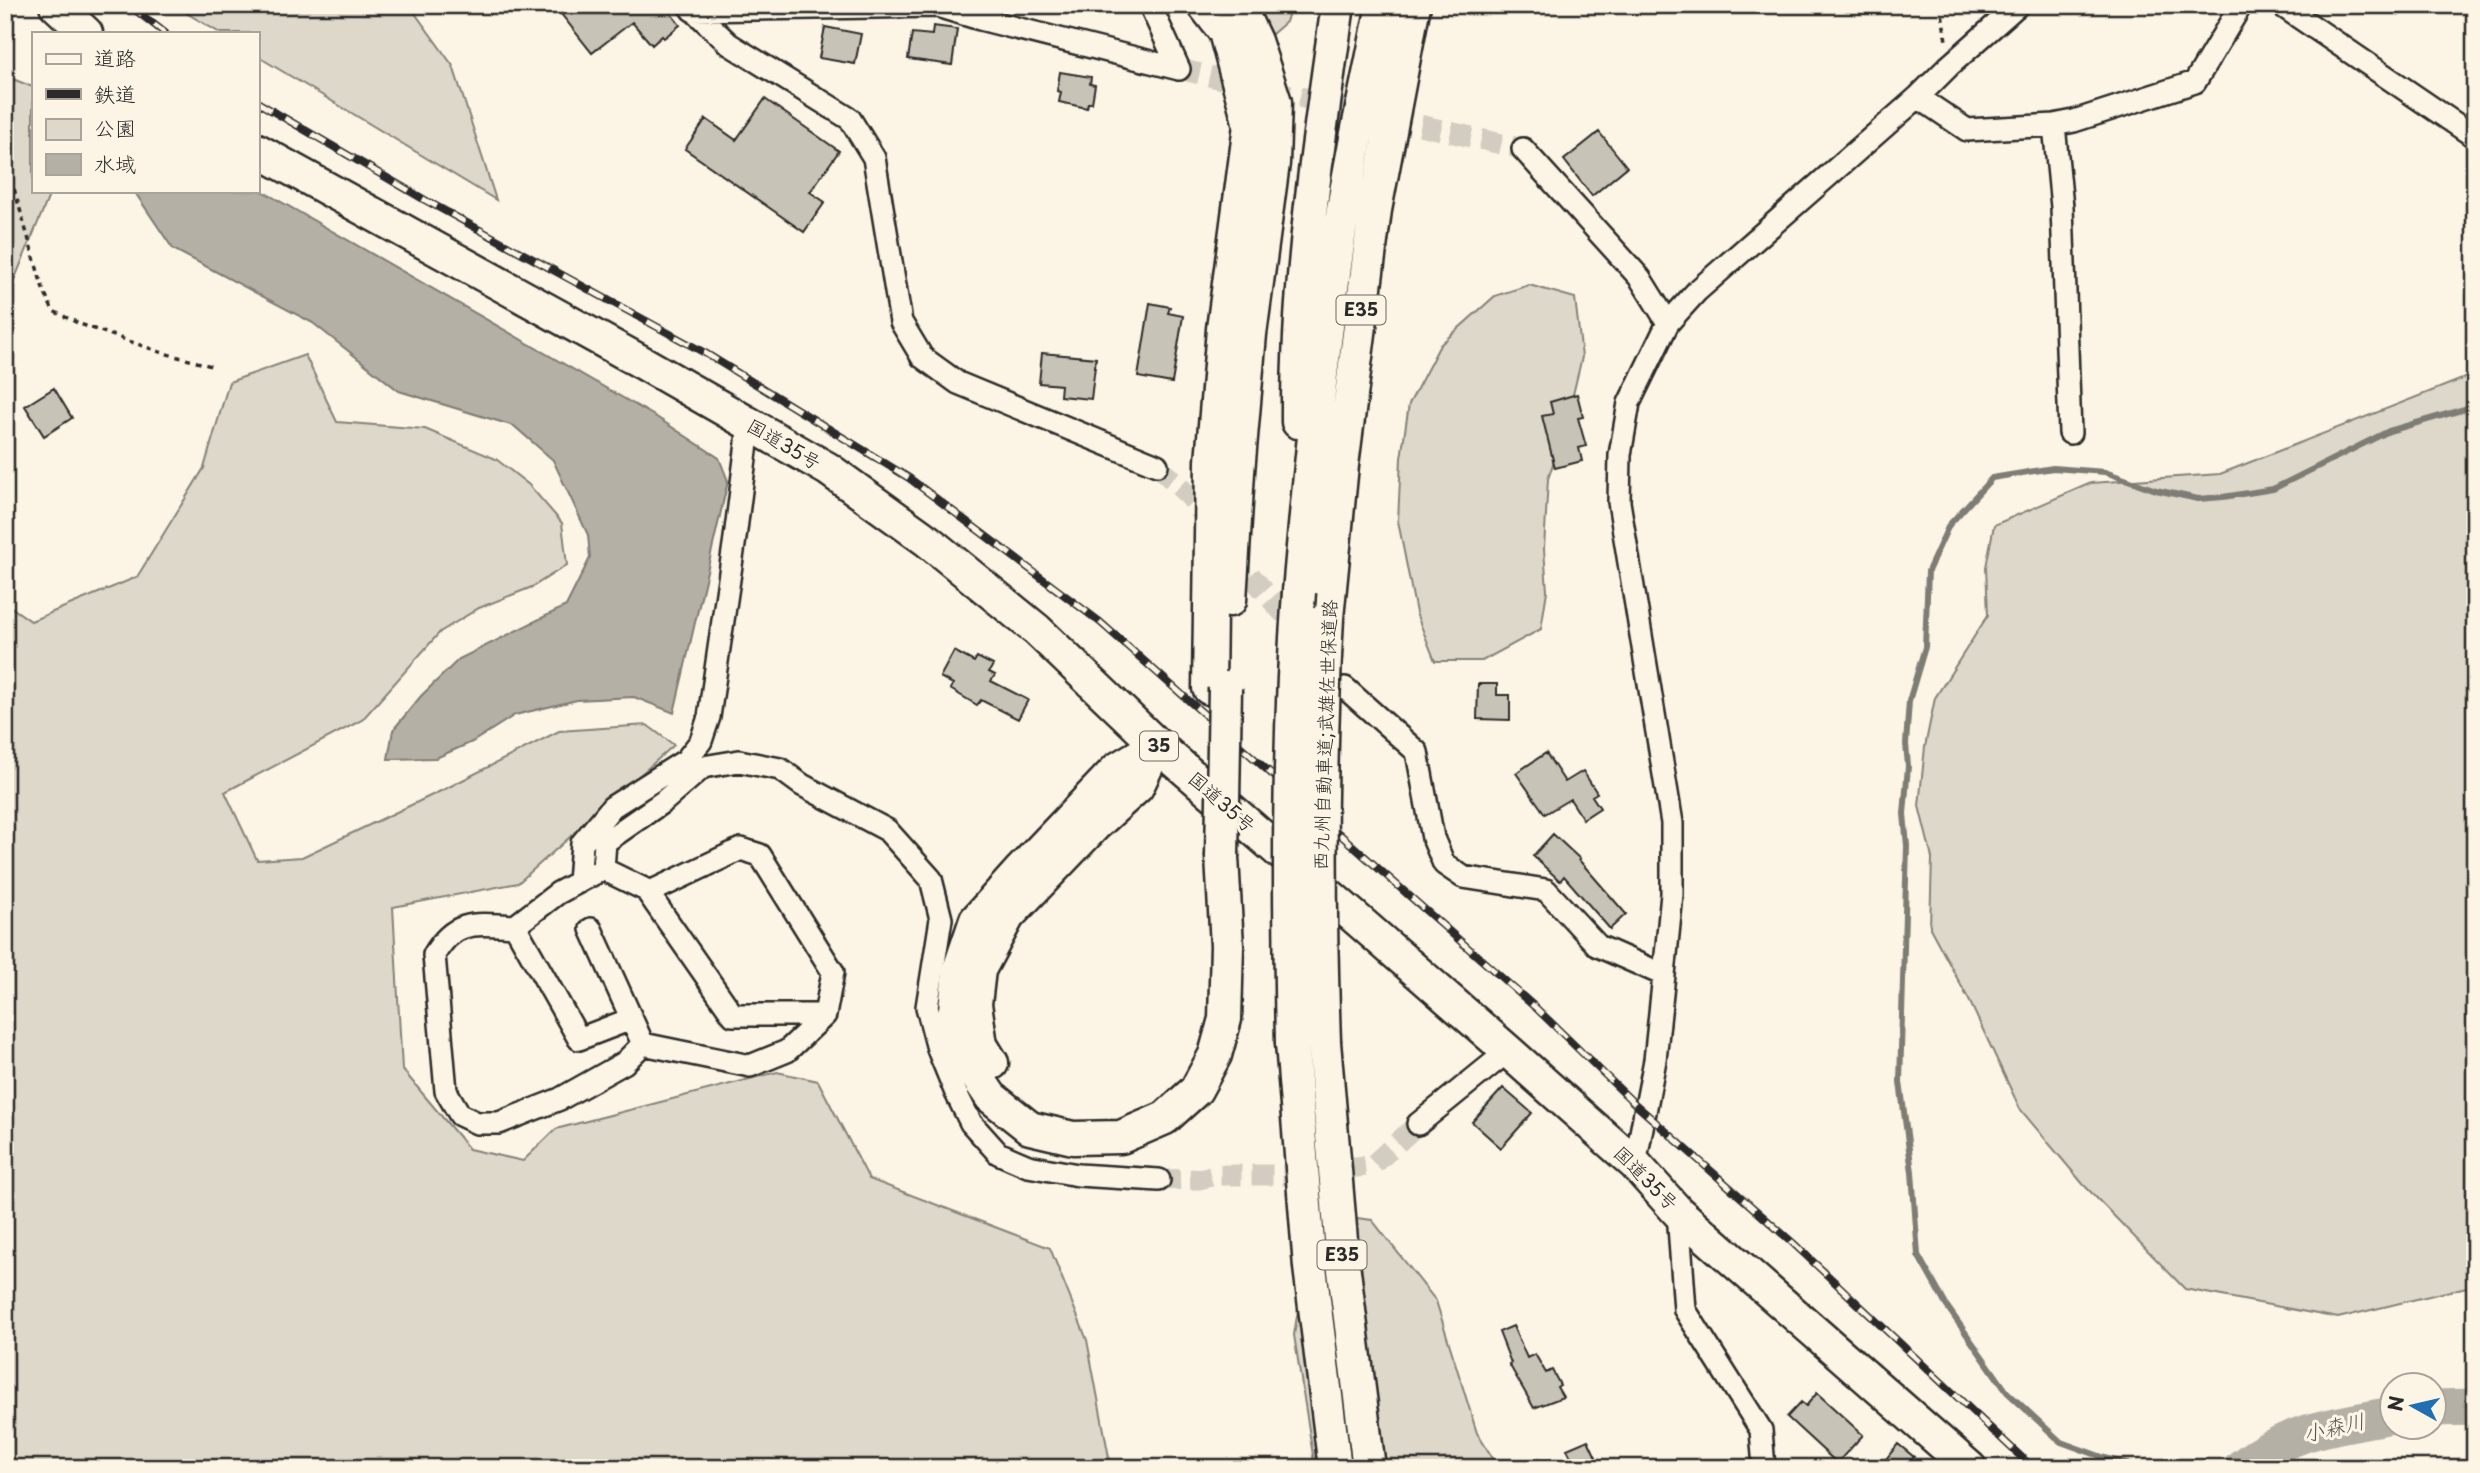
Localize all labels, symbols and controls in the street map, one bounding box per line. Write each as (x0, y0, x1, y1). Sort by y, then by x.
legend (32, 32, 259, 192)
text: 道路 (94, 41, 136, 73)
text: 鉄道 (94, 77, 136, 109)
text: 公園 (94, 111, 136, 143)
text: 水域 (94, 147, 136, 179)
road number: E35 (1336, 296, 1386, 324)
street label: 国道35号 (742, 411, 827, 476)
street label: 西九州自動車道;武雄佐世保道路 (1305, 599, 1343, 871)
road number: 35 (1140, 732, 1178, 760)
street label: 国道35号 (1183, 764, 1263, 838)
street label: 国道35号 (1608, 1139, 1685, 1216)
road number: E35 (1318, 1240, 1366, 1270)
north arrow (2378, 1372, 2448, 1442)
text: N (2380, 1394, 2410, 1413)
water label: 小森川 (2299, 1403, 2368, 1449)

